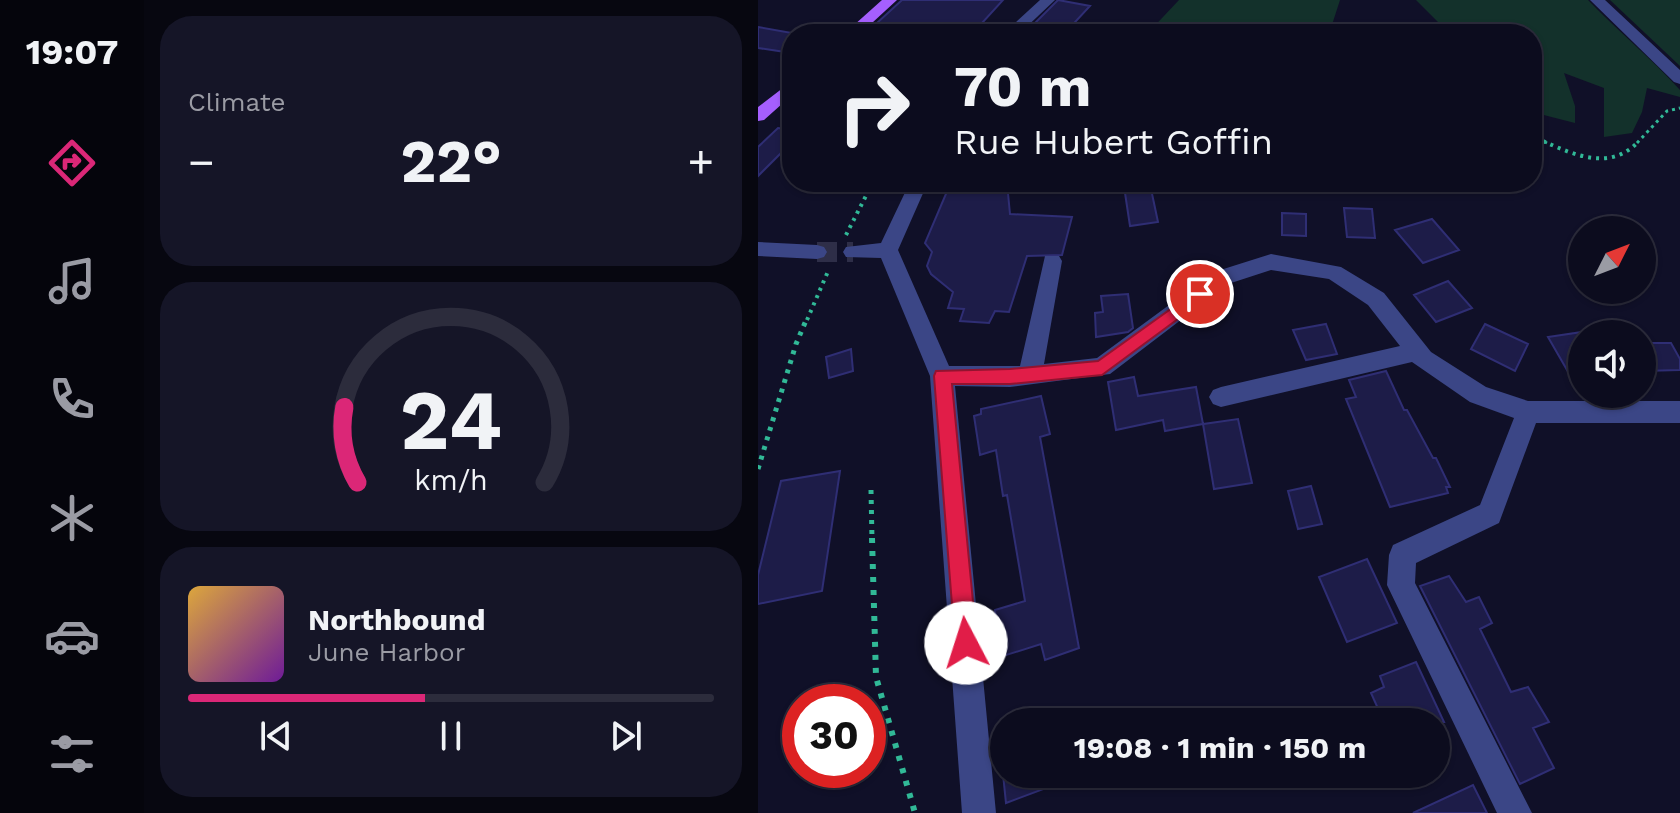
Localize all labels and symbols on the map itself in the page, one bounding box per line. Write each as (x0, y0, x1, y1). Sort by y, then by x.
north arrow (1568, 216, 1656, 304)
pin (1166, 260, 1234, 328)
position arrow (924, 601, 1008, 685)
speed limit sign: 30 (782, 684, 886, 788)

